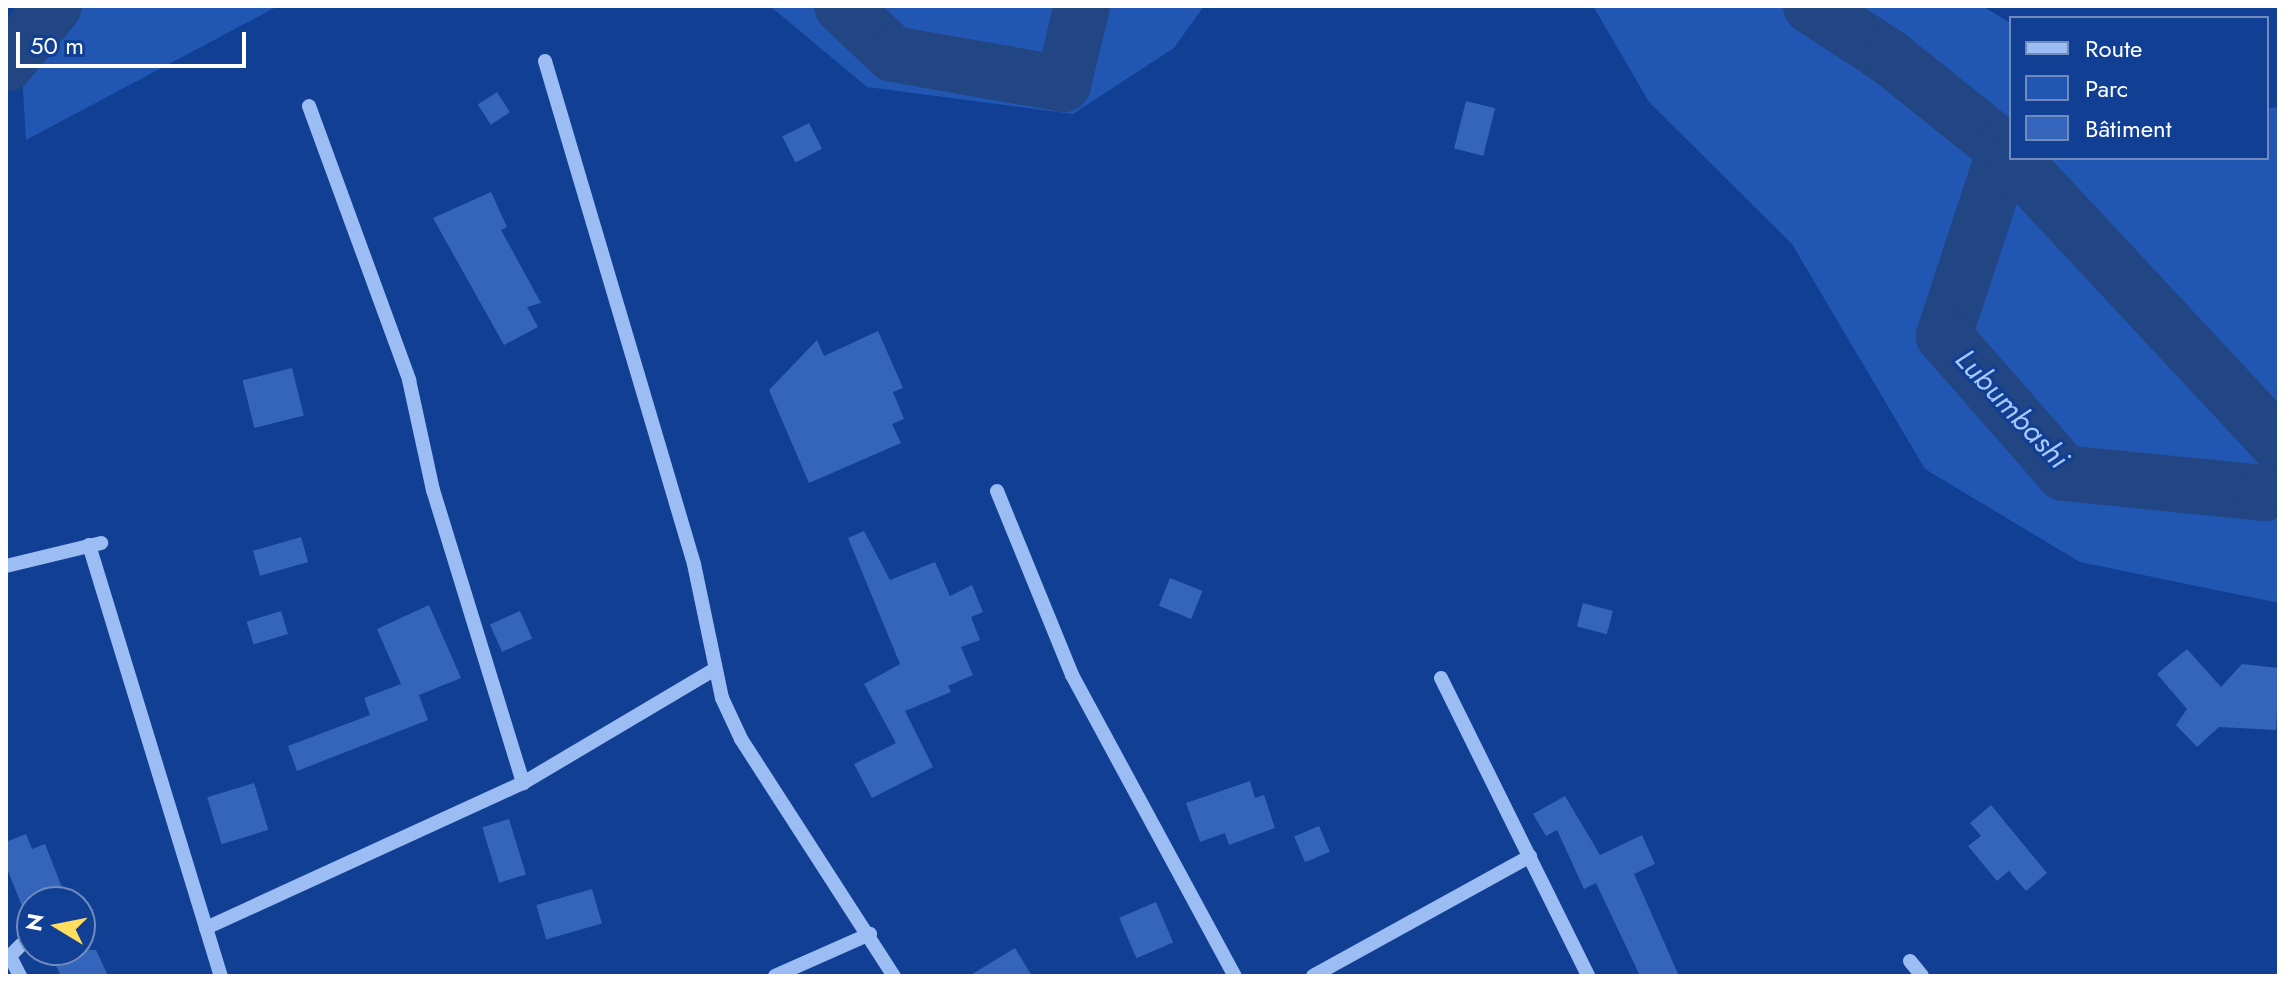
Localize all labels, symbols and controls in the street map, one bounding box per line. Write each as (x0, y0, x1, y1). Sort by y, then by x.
scale bar (20, 16, 250, 66)
legend (2009, 16, 2269, 160)
text: 50 m (30, 28, 84, 63)
text: Route (2085, 31, 2142, 66)
text: Parc (2085, 71, 2128, 106)
text: Bâtiment (2085, 111, 2171, 146)
water label: Lubumbashi (1948, 342, 2076, 476)
north arrow (16, 886, 96, 966)
text: N (17, 911, 52, 934)

